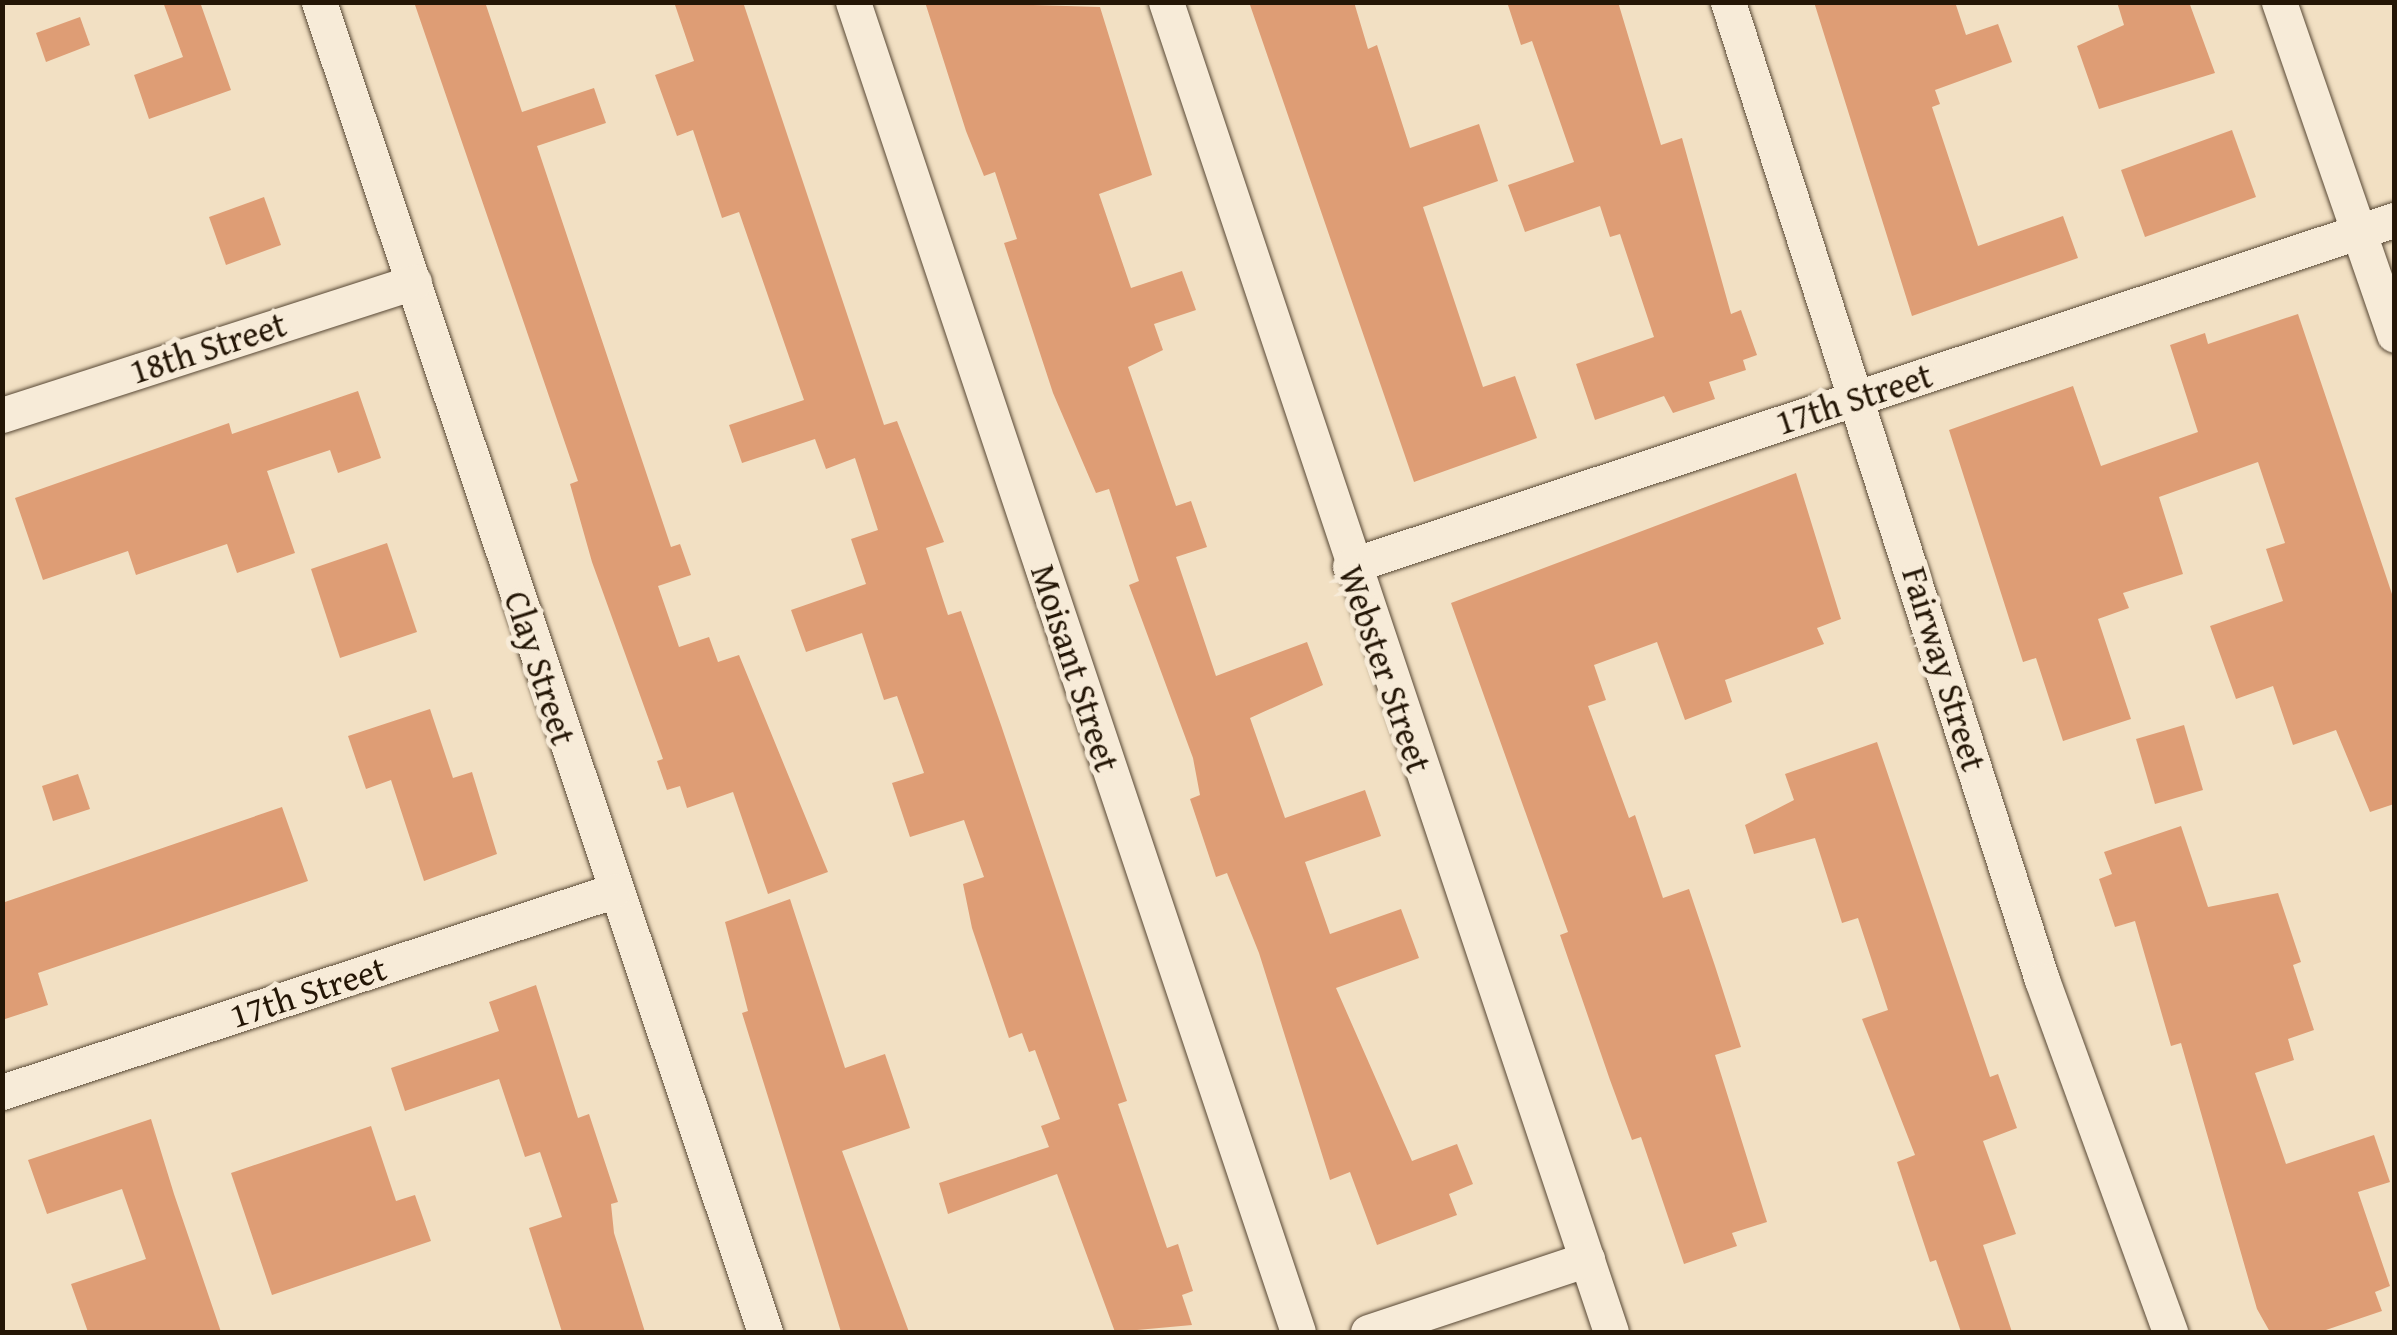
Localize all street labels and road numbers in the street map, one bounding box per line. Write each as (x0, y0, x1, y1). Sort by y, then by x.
street label: 18th Street (124, 303, 292, 393)
street label: 17th Street (1770, 354, 1938, 444)
street label: Moisant Street (1022, 559, 1128, 777)
street label: Webster Street (1330, 560, 1440, 778)
street label: Fairway Street (1893, 562, 1995, 776)
street label: Clay Street (495, 586, 585, 750)
street label: 17th Street (224, 947, 392, 1037)

